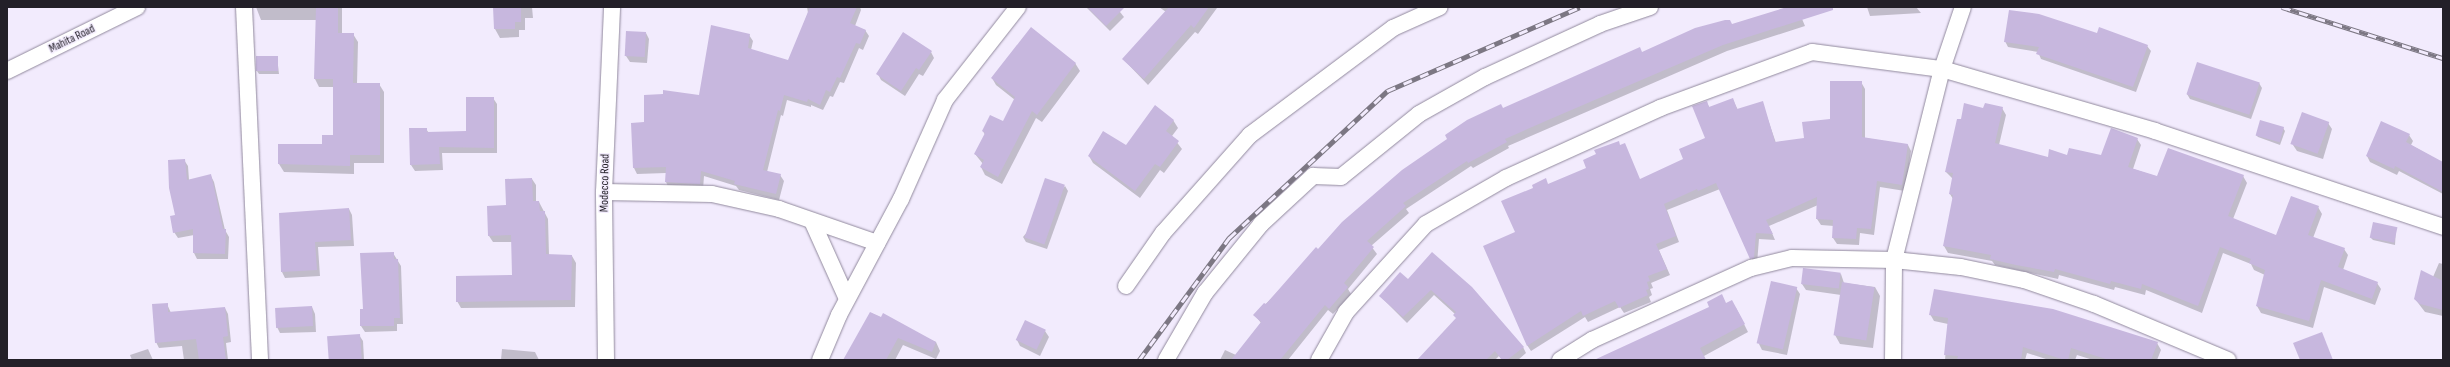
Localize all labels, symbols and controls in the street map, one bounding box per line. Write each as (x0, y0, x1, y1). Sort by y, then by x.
street label: Mahita Road (47, 22, 97, 56)
street label: Modecco Road (597, 154, 613, 212)

